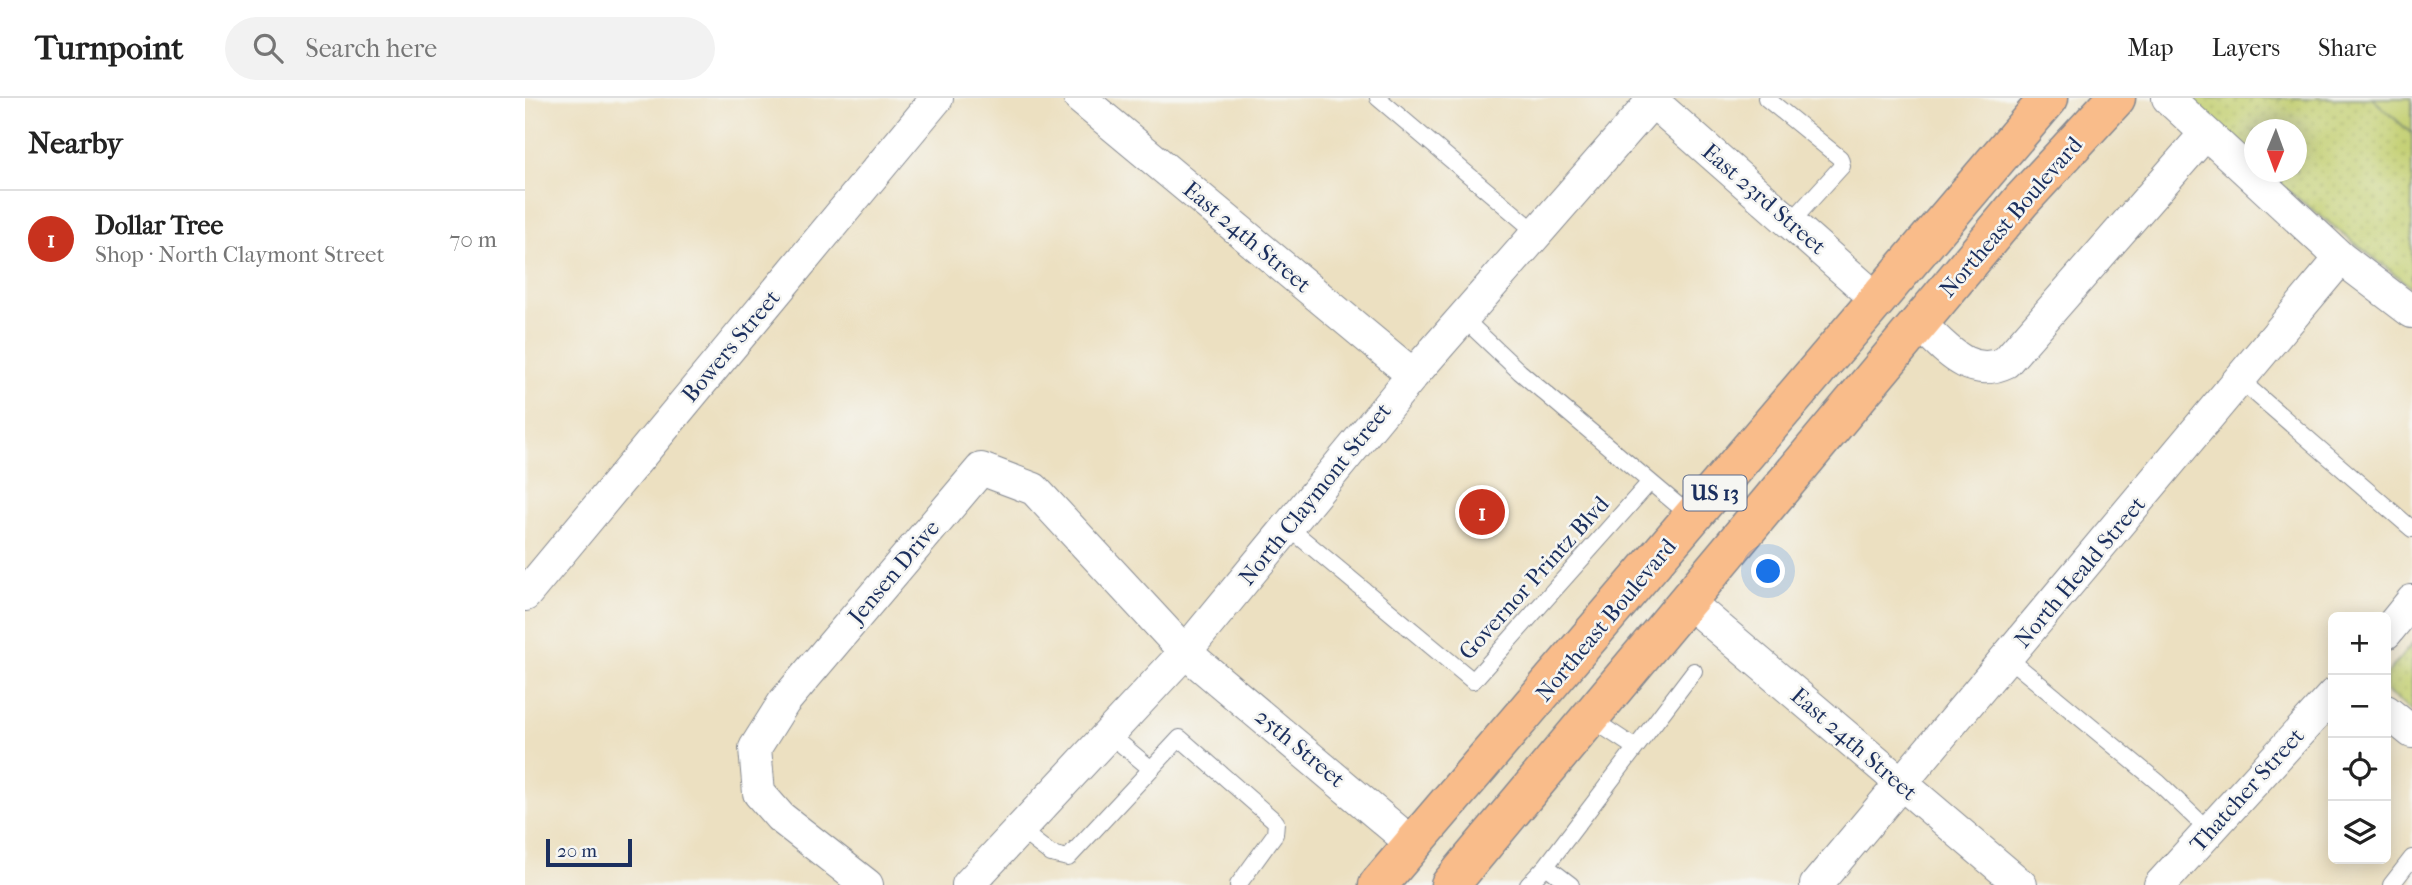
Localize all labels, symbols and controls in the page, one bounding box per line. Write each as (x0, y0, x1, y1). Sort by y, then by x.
search box (225, 17, 715, 80)
text: Turnpoint (35, 29, 183, 68)
icon: search (249, 29, 287, 67)
text: Search here (305, 33, 437, 64)
text: Map (2128, 34, 2174, 62)
text: Layers (2212, 34, 2280, 62)
text: Share (2318, 34, 2377, 62)
north arrow (2244, 119, 2307, 182)
text: Nearby (28, 126, 123, 161)
street label: Northeast Boulevard (1934, 131, 2088, 303)
street label: East 23rd Street (1697, 138, 1831, 260)
street label: East 24th Street (1178, 176, 1316, 298)
text: Dollar Tree (95, 210, 223, 241)
text: 1 (47, 226, 55, 253)
text: 70 m (449, 226, 497, 253)
text: Shop · North Claymont Street (95, 241, 385, 268)
street label: Bowers Street (676, 284, 786, 408)
street label: North Claymont Street (1233, 398, 1397, 590)
road number: US 13 (1683, 476, 1747, 510)
pin: 1 (1459, 486, 1505, 538)
street label: Governor Printz Blvd (1453, 490, 1615, 665)
street label: North Heald Street (2009, 491, 2151, 653)
street label: Jensen Drive (841, 515, 945, 631)
street label: Northeast Boulevard (1530, 533, 1682, 707)
your location (1751, 554, 1785, 588)
map controls (2328, 612, 2391, 864)
button: + (2328, 612, 2391, 675)
button: − (2328, 675, 2391, 738)
street label: East 24th Street (1785, 682, 1923, 806)
street label: 25th Street (1250, 703, 1350, 793)
street label: Thatcher Street (2184, 722, 2310, 858)
button: locate (2328, 738, 2391, 801)
button: layers (2328, 801, 2391, 864)
scale bar (546, 836, 632, 868)
text: 20 m (557, 840, 597, 862)

